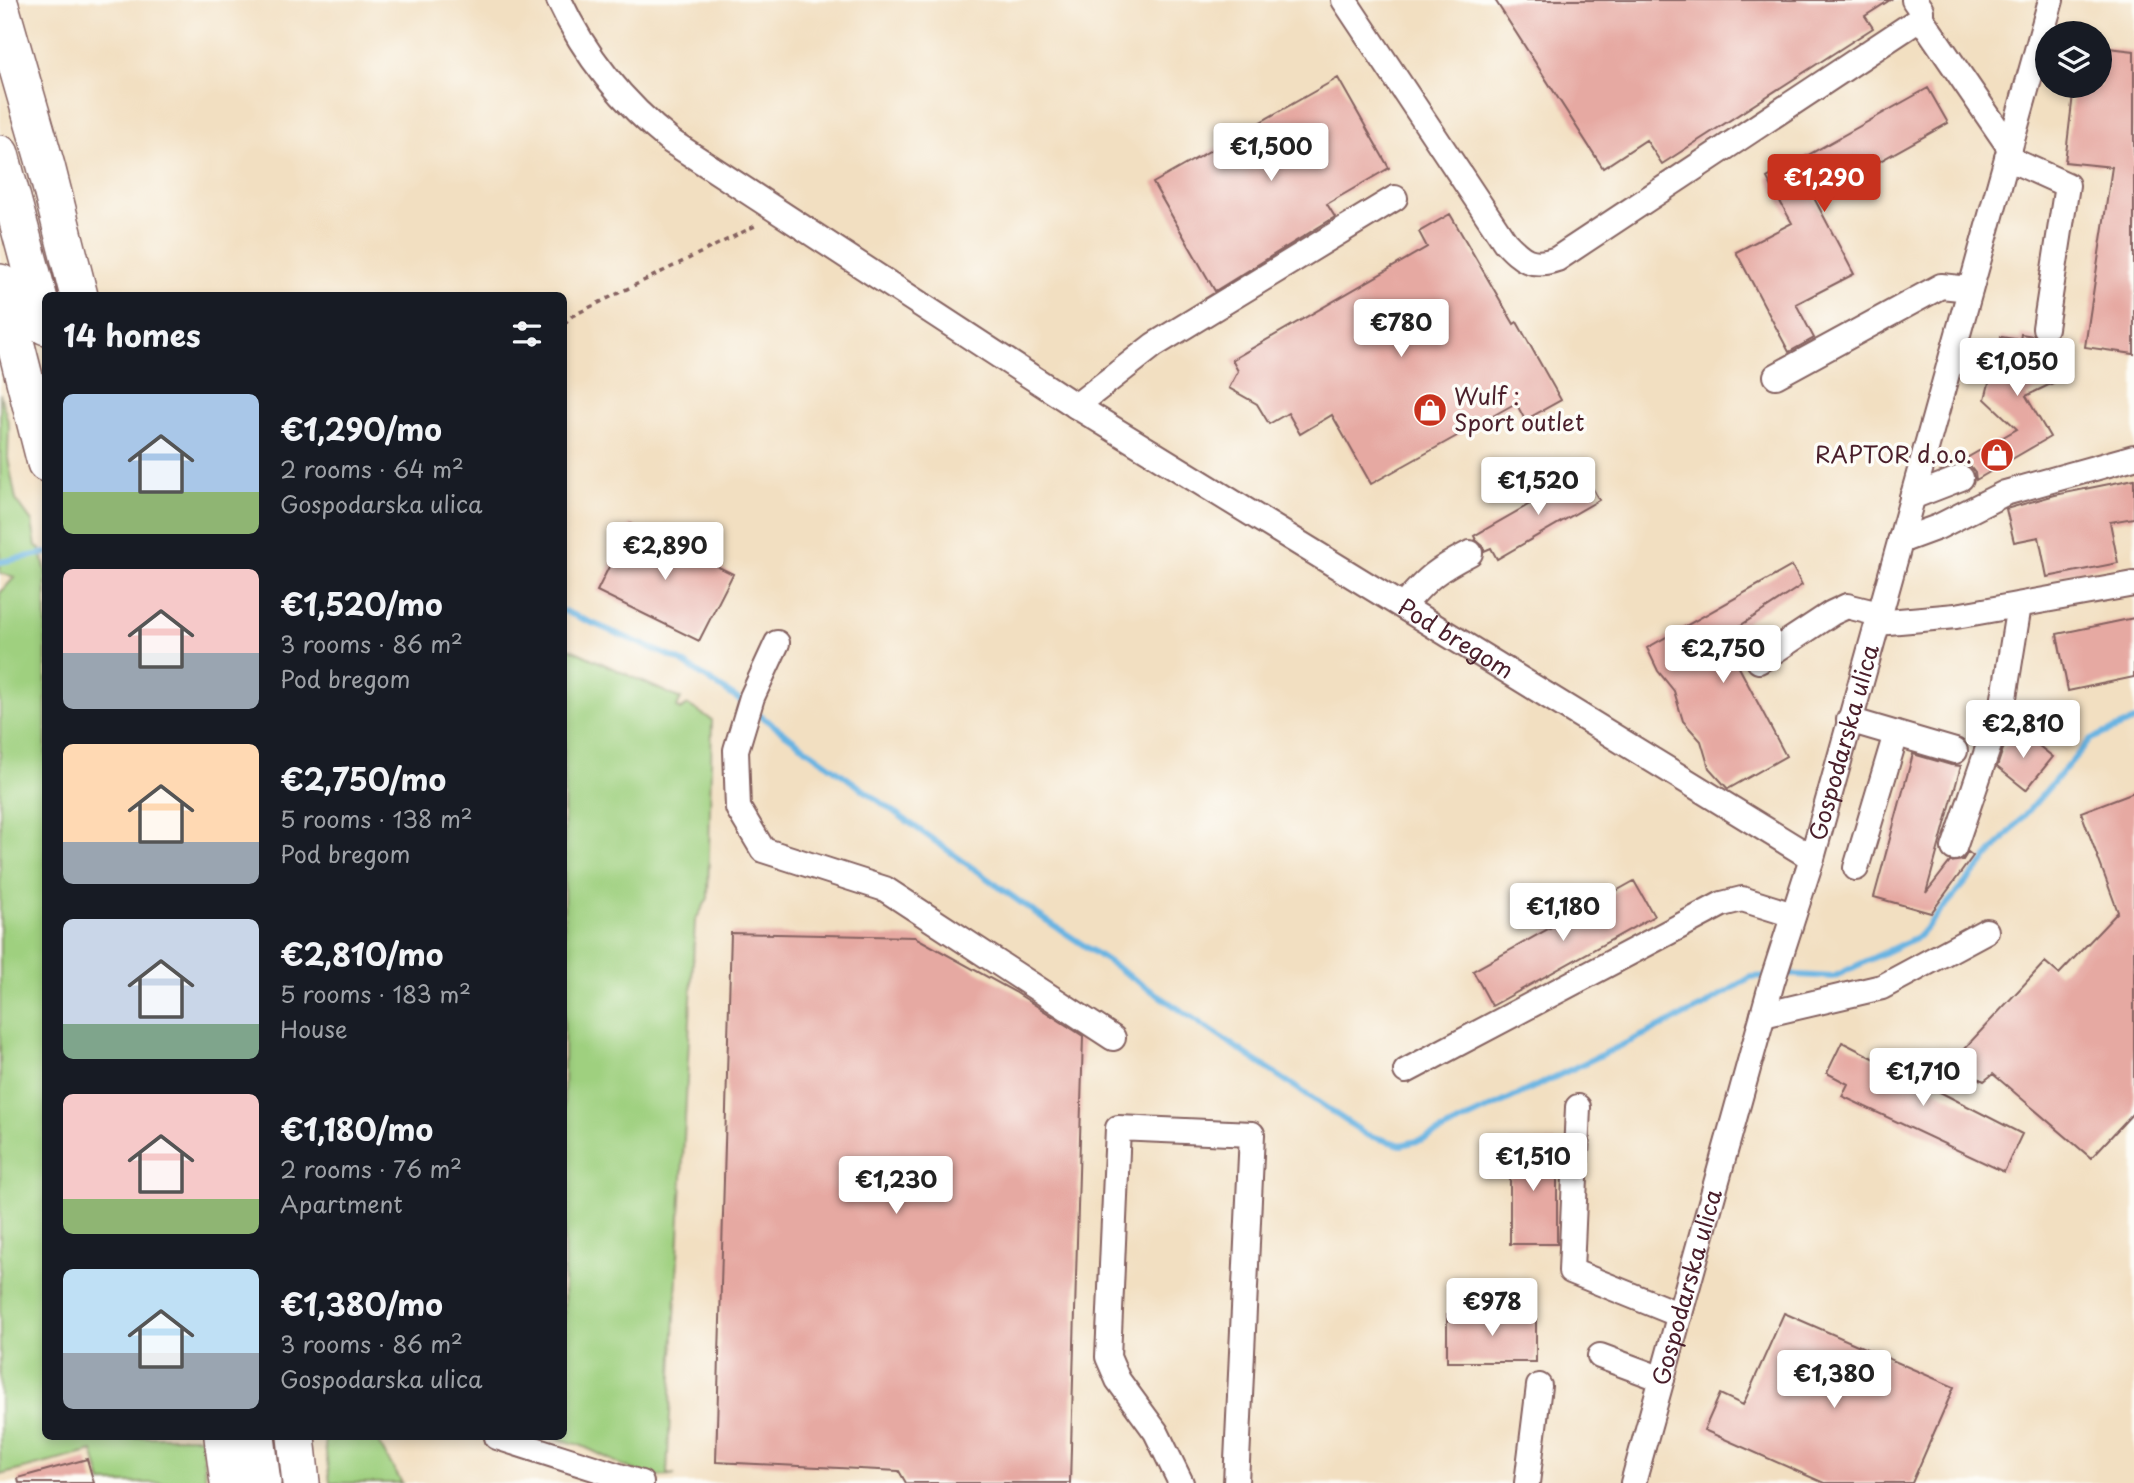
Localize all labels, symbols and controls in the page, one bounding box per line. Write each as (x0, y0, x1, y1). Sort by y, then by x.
map controls (2035, 21, 2112, 98)
button: layers (2035, 21, 2112, 98)
pin: €1,500 (1214, 124, 1328, 183)
text: €1,500 (1229, 128, 1313, 163)
pin: €1,290 (1767, 154, 1881, 214)
text: €1,290 (1784, 159, 1864, 194)
pin: €780 (1360, 300, 1442, 359)
text: €780 (1370, 304, 1432, 339)
text: 14 homes (63, 312, 201, 357)
icon: filters (508, 315, 546, 353)
pin: €1,050 (1960, 338, 2074, 398)
text: €1,050 (1976, 343, 2058, 378)
place label: Wulf : Sport outlet (1454, 378, 1584, 439)
shop icon: Wulf : Sport outlet (1411, 391, 1449, 429)
text: €1,290/mo (280, 406, 442, 451)
icon: home (119, 422, 203, 506)
place label: RAPTOR d.o.o. (1815, 436, 1972, 471)
shop icon: RAPTOR d.o.o. (1978, 436, 2016, 474)
text: 2 rooms · 64 m² (280, 451, 464, 486)
pin: €1,520 (1481, 458, 1595, 517)
text: €1,520 (1497, 462, 1579, 497)
text: Gospodarska ulica (280, 486, 482, 521)
pin: €2,890 (608, 522, 722, 582)
text: €2,890 (622, 527, 708, 562)
text: €1,520/mo (280, 581, 443, 626)
street label: Pod bregom (1391, 589, 1521, 687)
icon: home (119, 597, 203, 681)
text: 3 rooms · 86 m² (280, 626, 463, 661)
pin: €2,750 (1666, 626, 1780, 685)
text: €2,750 (1681, 630, 1765, 665)
street label: Gospodarska ulica (1799, 639, 1887, 844)
text: Pod bregom (280, 661, 410, 696)
pin: €2,810 (1966, 700, 2080, 760)
text: €2,810 (1982, 705, 2064, 740)
text: €2,750/mo (280, 756, 446, 801)
icon: home (119, 772, 203, 856)
text: 5 rooms · 138 m² (280, 801, 473, 836)
text: Pod bregom (280, 836, 410, 871)
pin: €1,180 (1506, 884, 1620, 943)
text: €1,180 (1526, 888, 1600, 923)
text: €2,810/mo (280, 931, 443, 976)
icon: home (119, 947, 203, 1031)
text: 5 rooms · 183 m² (280, 976, 471, 1011)
text: House (280, 1011, 347, 1046)
pin: €1,710 (1866, 1048, 1980, 1108)
text: €1,710 (1886, 1053, 1960, 1088)
text: €1,180/mo (280, 1106, 433, 1151)
icon: home (119, 1122, 203, 1206)
pin: €1,510 (1476, 1134, 1590, 1193)
text: €1,510 (1495, 1138, 1571, 1173)
text: 2 rooms · 76 m² (280, 1151, 462, 1186)
pin: €1,230 (839, 1156, 953, 1216)
text: €1,230 (855, 1161, 937, 1196)
street label: Gospodarska ulica (1642, 1184, 1730, 1389)
text: Apartment (280, 1186, 403, 1221)
pin: €978 (1451, 1278, 1533, 1338)
text: €1,380/mo (280, 1281, 443, 1326)
text: €978 (1462, 1283, 1522, 1318)
icon: home (119, 1297, 203, 1381)
text: 3 rooms · 86 m² (280, 1326, 463, 1361)
pin: €1,380 (1777, 1350, 1891, 1410)
text: €1,380 (1793, 1355, 1875, 1390)
text: Gospodarska ulica (280, 1361, 482, 1396)

